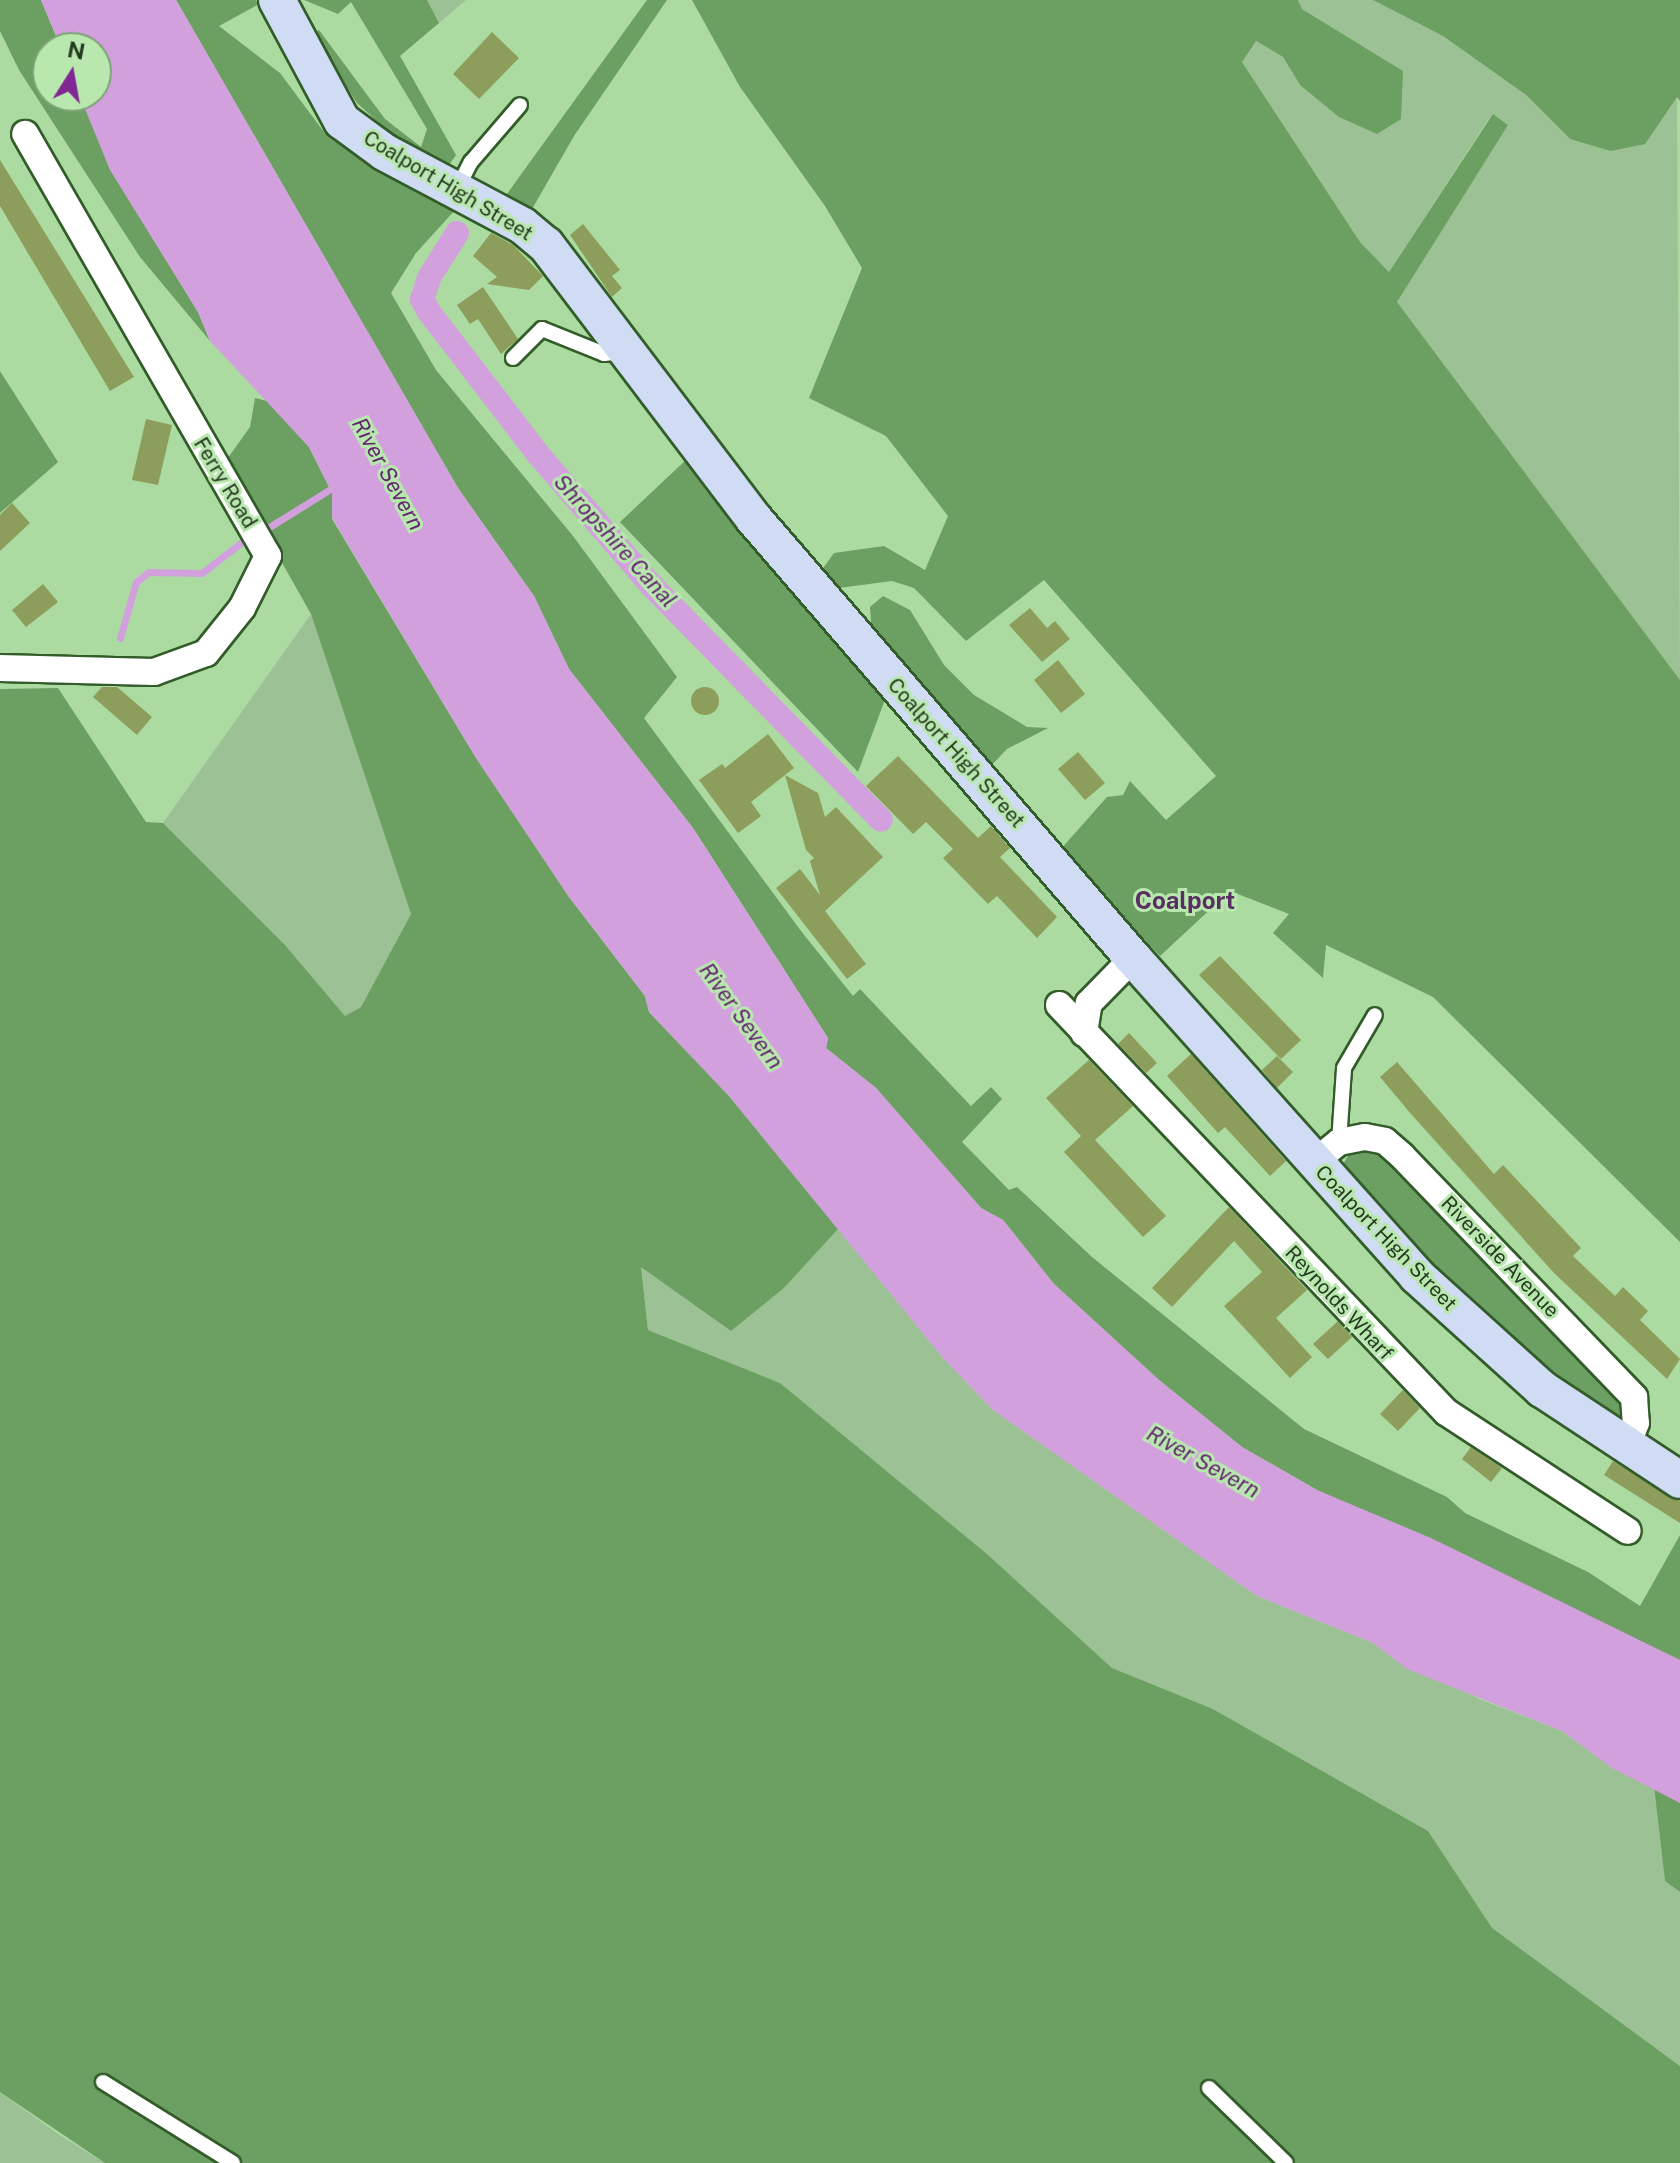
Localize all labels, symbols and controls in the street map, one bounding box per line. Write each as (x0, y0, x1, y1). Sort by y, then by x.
north arrow (32, 32, 112, 112)
text: N (65, 36, 87, 65)
street label: Coalport High Street (359, 126, 537, 246)
water label: River Severn (346, 413, 430, 535)
street label: Ferry Road (189, 433, 261, 533)
water label: Shropshire Canal (548, 469, 682, 613)
street label: Coalport High Street (883, 673, 1029, 833)
district label: Coalport (1135, 887, 1235, 915)
water label: River Severn (694, 958, 788, 1074)
street label: Coalport High Street (1310, 1160, 1462, 1316)
street label: Riverside Avenue (1436, 1191, 1564, 1323)
street label: Reynolds Wharf (1280, 1241, 1398, 1365)
water label: River Severn (1142, 1420, 1264, 1504)

